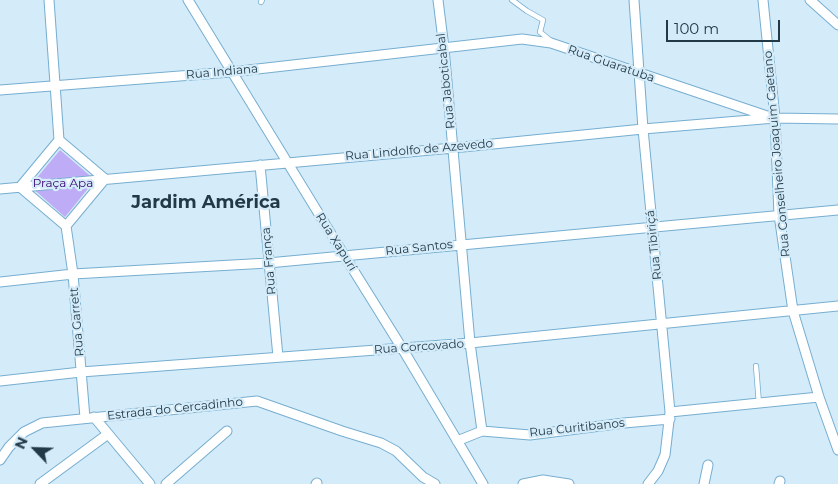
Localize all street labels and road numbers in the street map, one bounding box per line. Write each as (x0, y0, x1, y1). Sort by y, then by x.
street label: Rua Jaboticabal (434, 32, 458, 130)
street label: Rua Guaratuba (566, 42, 656, 86)
street label: Rua Conselheiro Joaquim Caetano (761, 50, 793, 258)
street label: Rua Indiana (185, 62, 259, 82)
street label: Rua Lindolfo de Azevedo (344, 136, 494, 164)
street label: Rua Tibiriçá (643, 209, 665, 281)
street label: Rua Xapurí (312, 210, 360, 274)
street label: Rua França (259, 227, 279, 295)
street label: Rua Santos (385, 237, 453, 259)
street label: Rua Garrett (67, 287, 87, 357)
street label: Rua Corcovado (373, 337, 465, 357)
street label: Estrada do Cercadinho (106, 395, 244, 423)
street label: Rua Curitibanos (529, 416, 625, 440)

